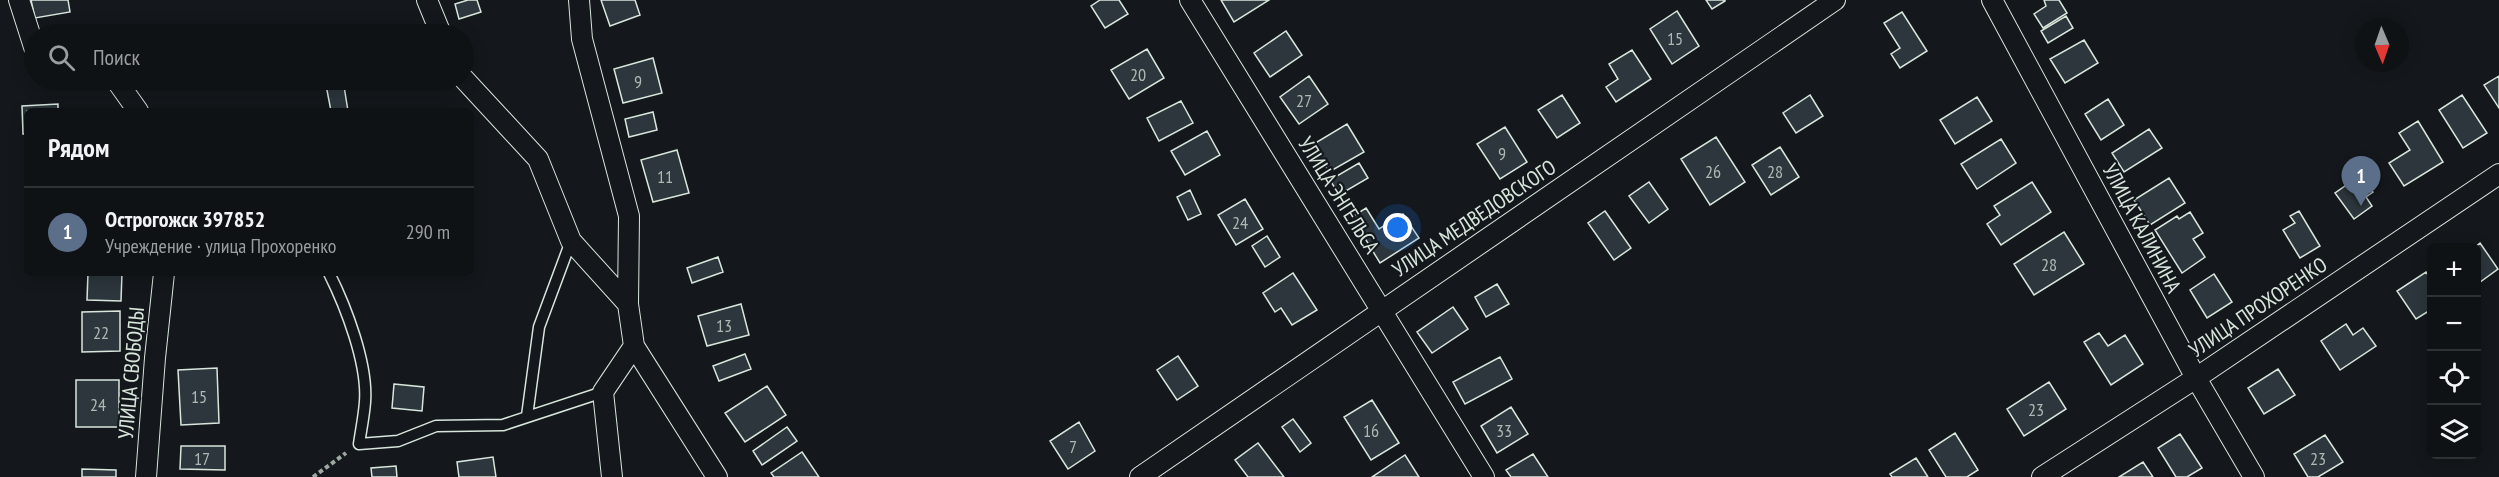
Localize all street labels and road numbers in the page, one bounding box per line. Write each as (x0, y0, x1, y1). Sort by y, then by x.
street label: УЛИЦА ЭНГЕЛЬСА (1292, 132, 1386, 258)
street label: УЛИЦА МЕДВЕДОВСКОГО (1387, 153, 1561, 283)
street label: УЛИЦА КАЛИНИНА (2097, 159, 2187, 297)
street label: УЛИЦА ПРОХОРЕНКО (2184, 251, 2332, 363)
street label: УЛИЦА СВОБОДЫ (112, 306, 150, 440)

